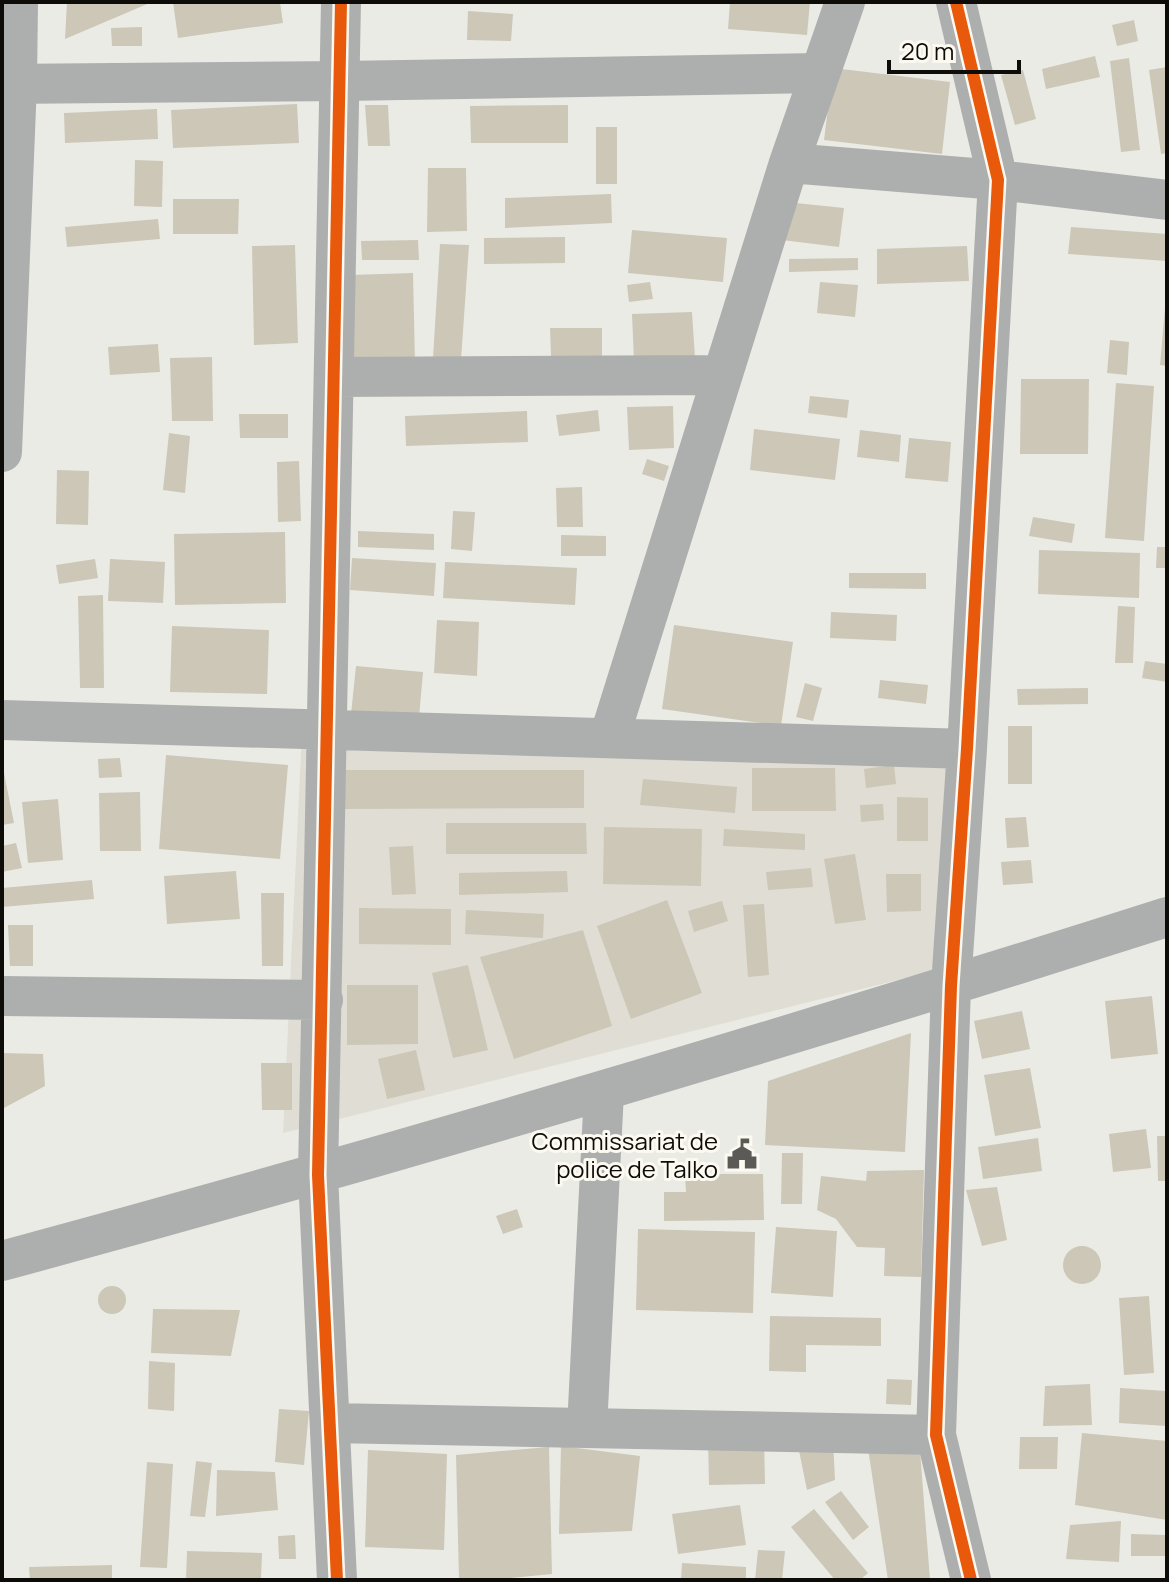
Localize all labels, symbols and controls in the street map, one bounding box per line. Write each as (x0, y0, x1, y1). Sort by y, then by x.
scale bar (889, 24, 1019, 74)
text: 20 m (901, 34, 954, 67)
place label: Commissariat de police de Talko (532, 1124, 718, 1185)
public building icon: Commissariat de police de Talko (725, 1137, 759, 1171)

